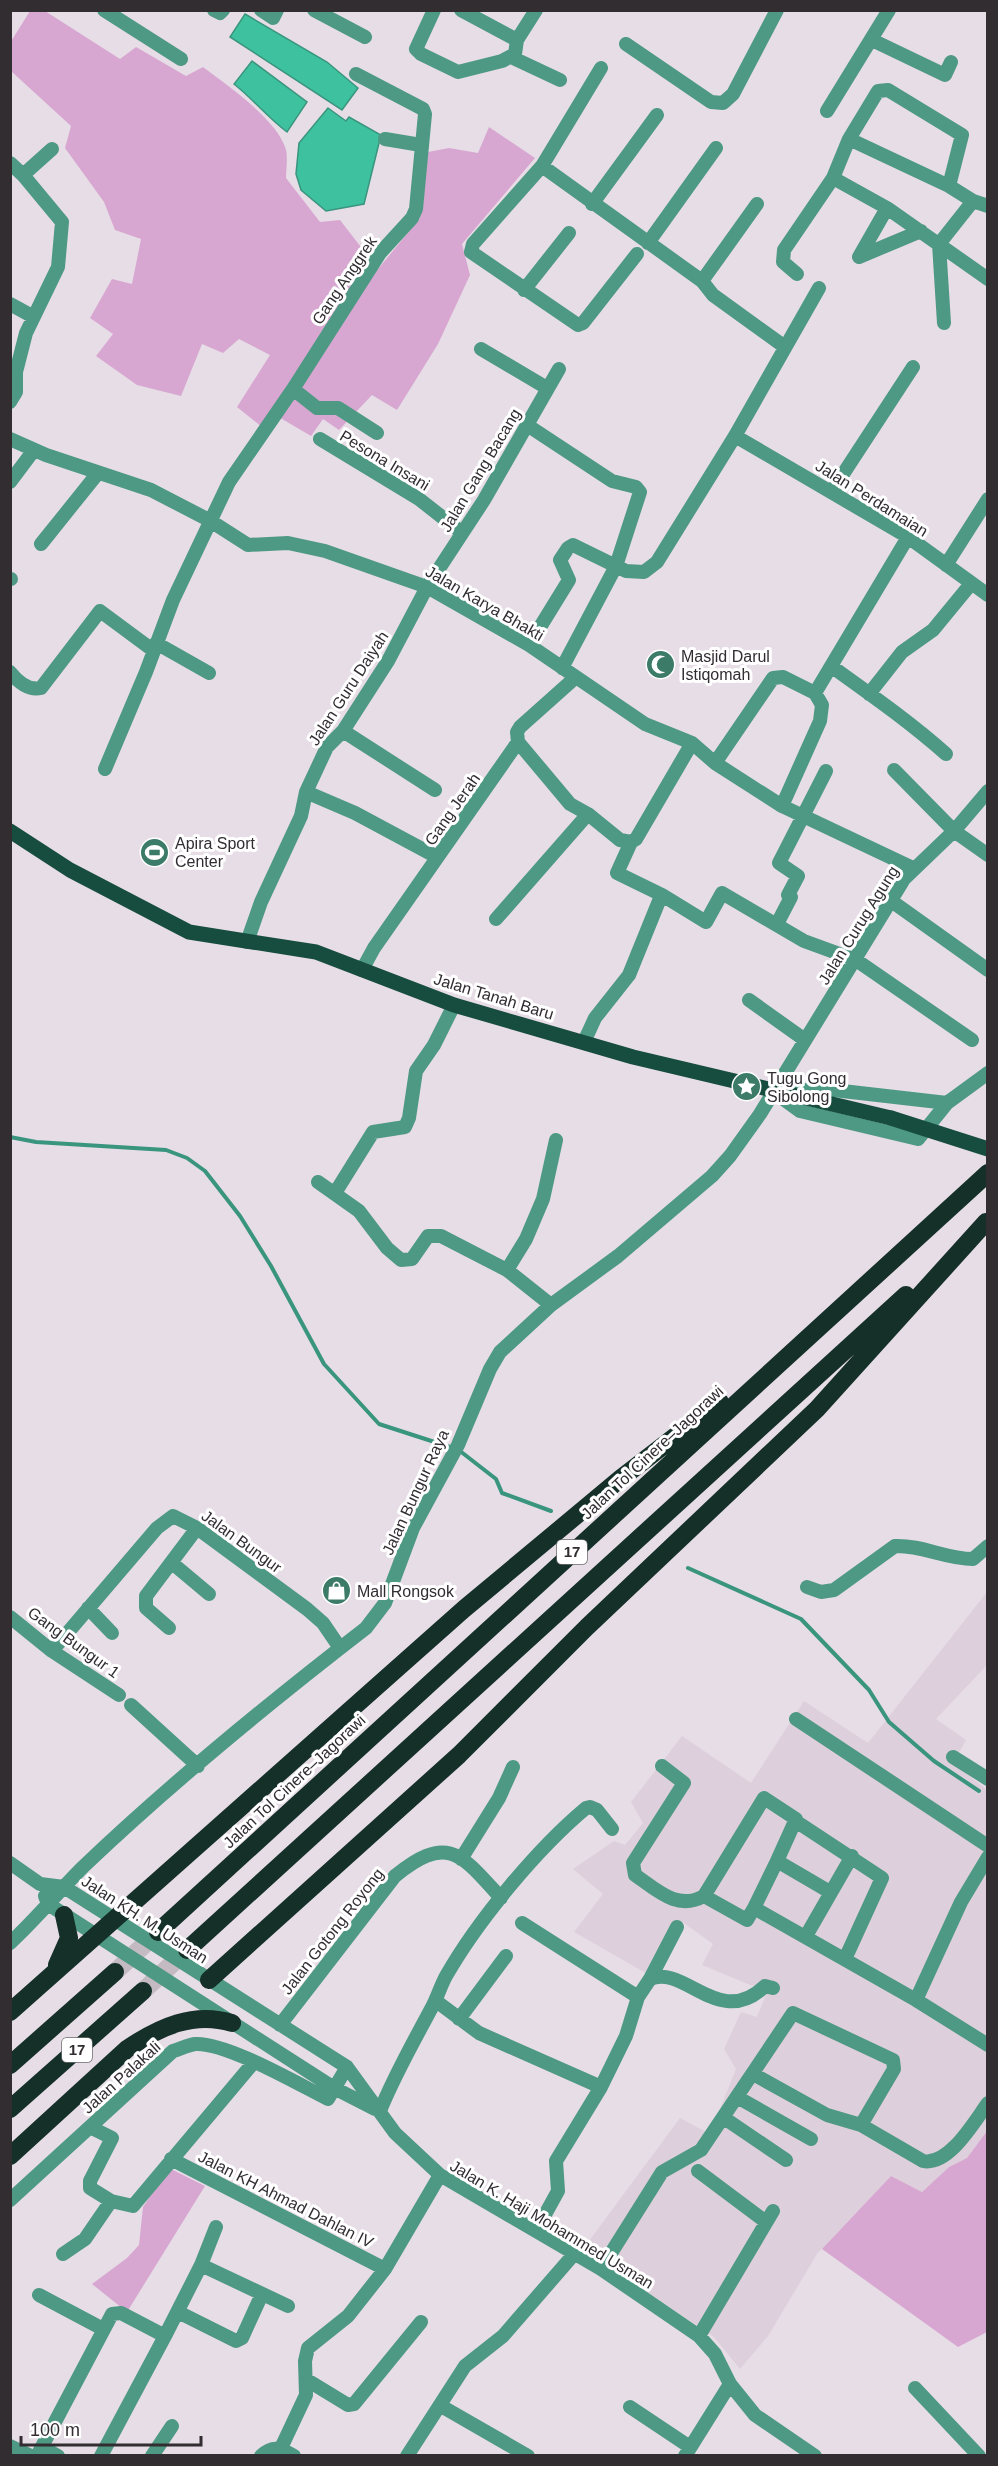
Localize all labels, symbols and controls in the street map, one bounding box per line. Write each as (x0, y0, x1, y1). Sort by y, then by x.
street label: Gang Anggrek (309, 232, 381, 327)
street label: Jalan Gang Bacang (437, 406, 524, 535)
street label: Pesona Insani (337, 427, 433, 494)
street label: Jalan Perdamaian (813, 457, 931, 540)
street label: Jalan Karya Bhakti (423, 563, 547, 644)
street label: Jalan Guru Daiyah (305, 628, 392, 748)
place label: Masjid Darul Istiqomah (681, 648, 770, 683)
mosque icon: Masjid Darul Istiqomah (644, 649, 676, 681)
street label: Gang Jerah (421, 770, 483, 848)
place label: Apira Sport Center (175, 835, 256, 870)
sports icon: Apira Sport Center (138, 836, 170, 868)
street label: Jalan Curug Agung (815, 863, 902, 987)
street label: Jalan Tanah Baru (432, 970, 556, 1023)
place label: Tugu Gong Sibolong (767, 1070, 846, 1105)
place icon: Tugu Gong Sibolong (730, 1071, 762, 1103)
street label: Jalan Tol Cinere–Jagorawi (578, 1382, 727, 1522)
street label: Jalan Bungur Raya (379, 1427, 452, 1557)
street label: Jalan Bungur (199, 1507, 285, 1576)
road number: 17 (557, 1540, 587, 1564)
shop icon: Mall Rongsok (320, 1575, 352, 1607)
place label: Mall Rongsok (357, 1583, 455, 1600)
street label: Gang Bungur 1 (25, 1604, 123, 1681)
street label: Jalan Tol Cinere–Jagorawi (220, 1711, 369, 1851)
street label: Jalan Gotong Royong (278, 1865, 387, 1998)
street label: Jalan KH. M. Usman (79, 1872, 211, 1967)
road number: 17 (62, 2038, 92, 2062)
street label: Jalan Palakali (79, 2038, 164, 2117)
street label: Jalan KH Ahmad Dahlan IV (196, 2148, 376, 2251)
street label: Jalan K. Haji Mohammed Usman (447, 2157, 656, 2292)
scale bar (21, 2409, 201, 2447)
text: 100 m (30, 2420, 80, 2440)

